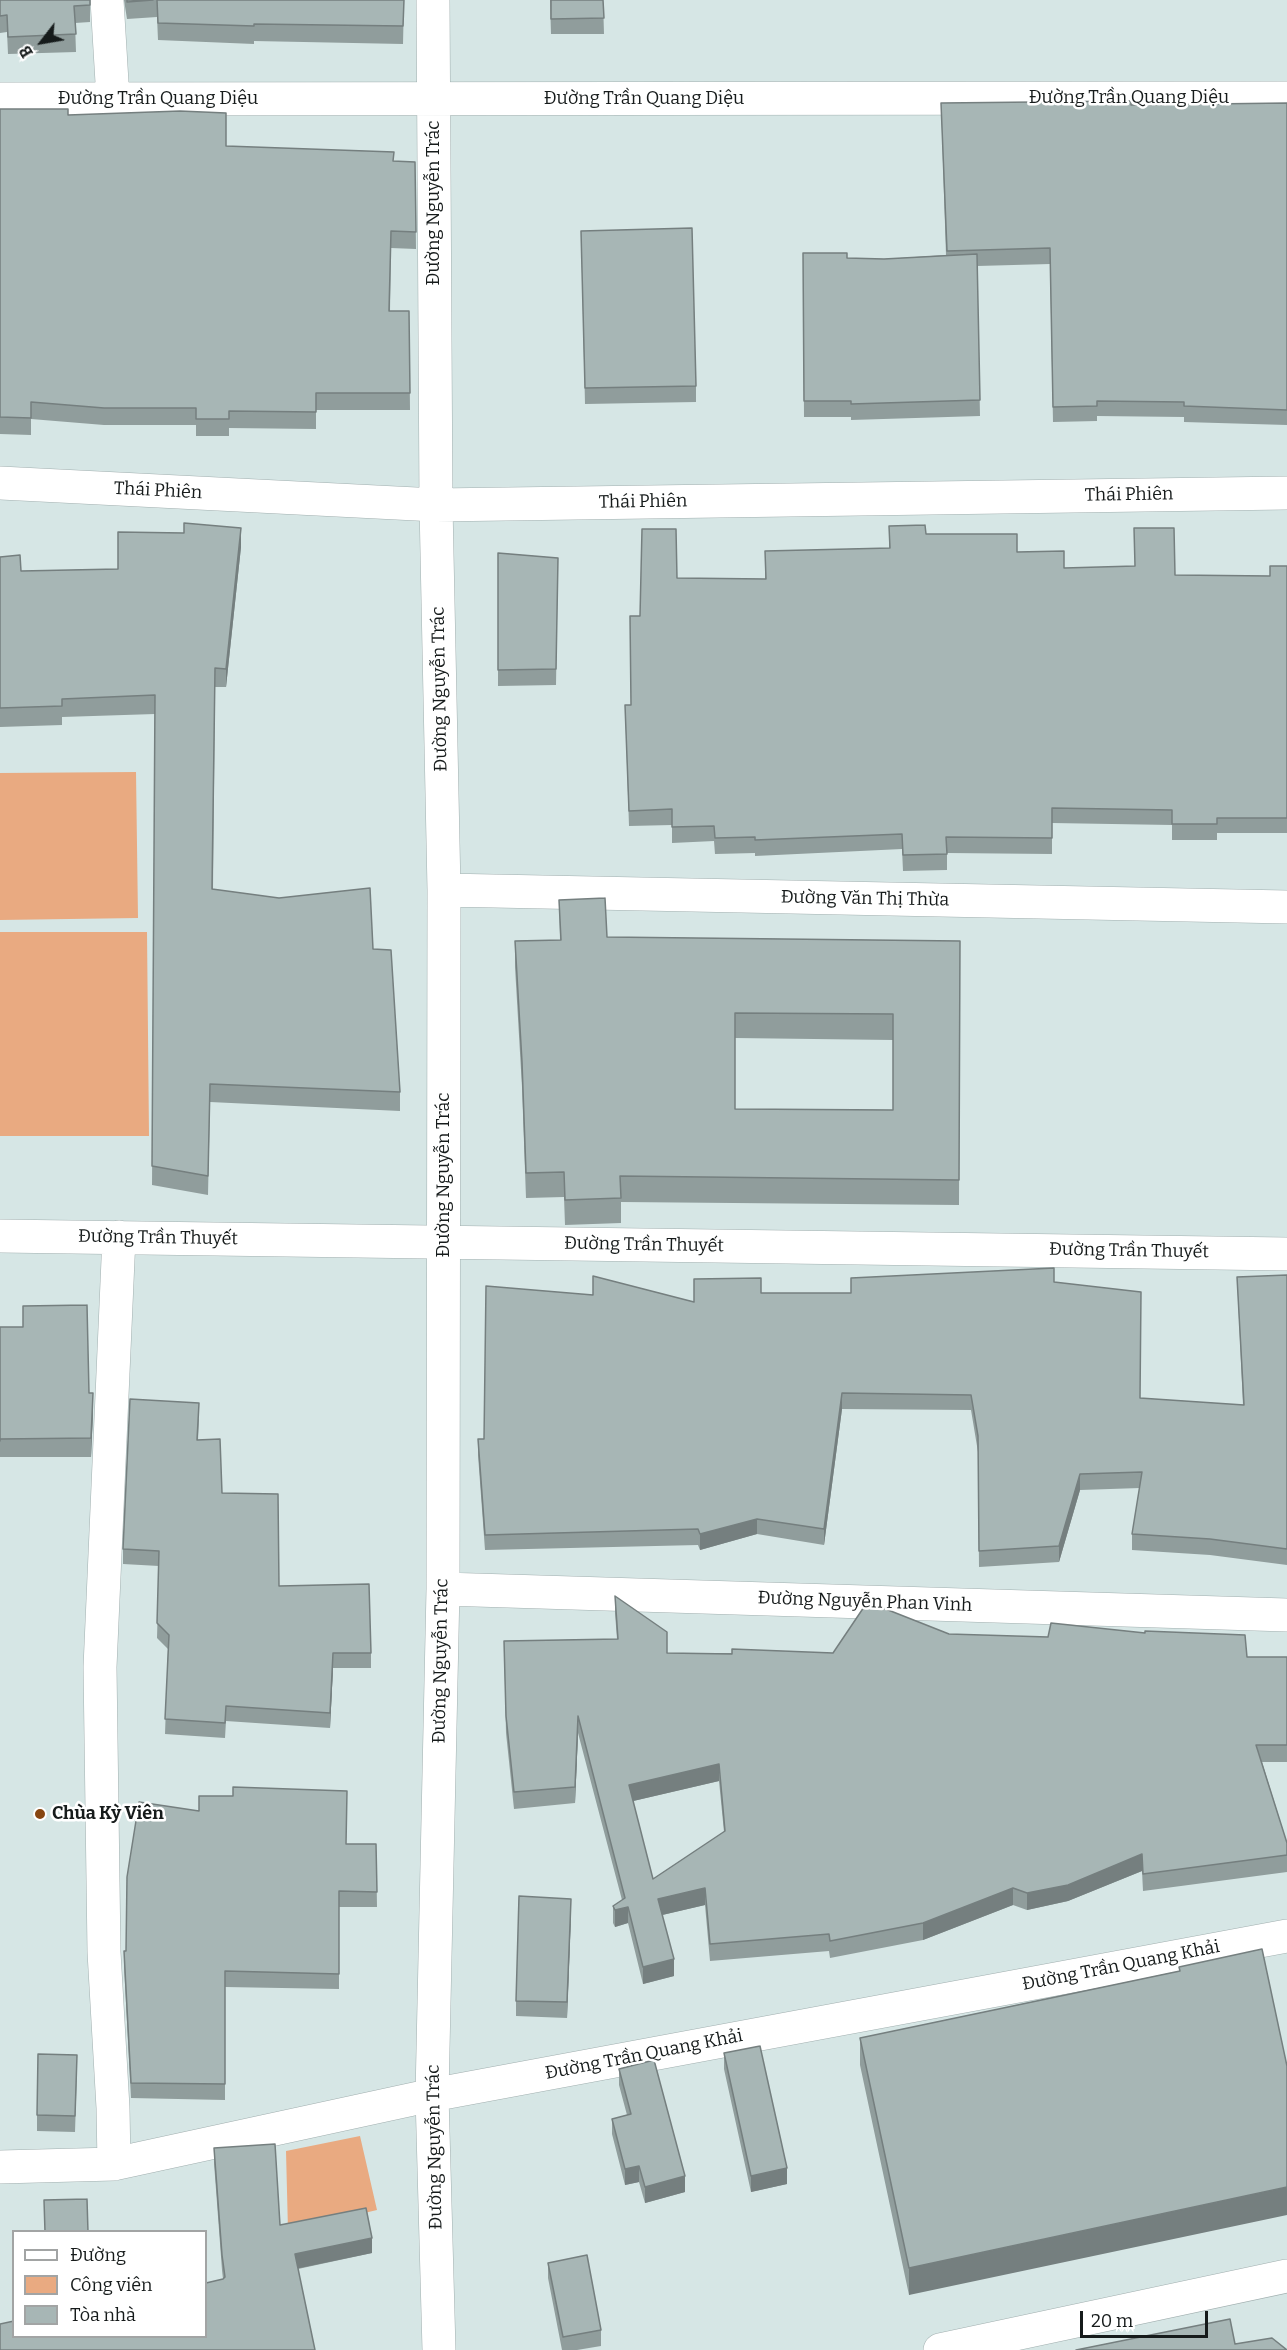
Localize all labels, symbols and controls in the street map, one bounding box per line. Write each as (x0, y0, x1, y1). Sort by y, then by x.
north arrow (12, 12, 72, 72)
text: B (15, 42, 37, 61)
street label: Đường Trần Quang Diệu (1029, 87, 1229, 109)
street label: Đường Trần Quang Diệu (58, 88, 258, 110)
street label: Đường Trần Quang Diệu (544, 88, 744, 110)
street label: Đường Nguyễn Trác (423, 121, 445, 285)
street label: Thái Phiên (113, 478, 203, 504)
street label: Thái Phiên (1084, 483, 1174, 507)
street label: Thái Phiên (598, 490, 688, 514)
street label: Đường Nguyễn Trác (428, 606, 452, 772)
street label: Đường Văn Thị Thừa (781, 887, 949, 911)
street label: Đường Nguyễn Trác (433, 1093, 455, 1257)
street label: Đường Trần Thuyết (78, 1226, 238, 1250)
street label: Đường Trần Thuyết (564, 1233, 724, 1257)
street label: Đường Trần Thuyết (1049, 1239, 1209, 1263)
street label: Đường Nguyễn Trác (429, 1578, 453, 1744)
street label: Đường Nguyễn Phan Vinh (757, 1587, 973, 1617)
place label: Chùa Kỳ Viên (52, 1803, 164, 1825)
marker: Chùa Kỳ Viên (33, 1807, 47, 1821)
street label: Đường Trần Quang Khải (1021, 1936, 1221, 1996)
street label: Đường Trần Quang Khải (544, 2025, 744, 2085)
street label: Đường Nguyễn Trác (423, 2064, 447, 2230)
legend (12, 2230, 207, 2338)
text: Đường (70, 2244, 126, 2266)
text: Công viên (70, 2274, 153, 2296)
scale bar (1083, 2299, 1210, 2337)
text: Tòa nhà (70, 2304, 136, 2326)
text: 20 m (1091, 2310, 1133, 2332)

